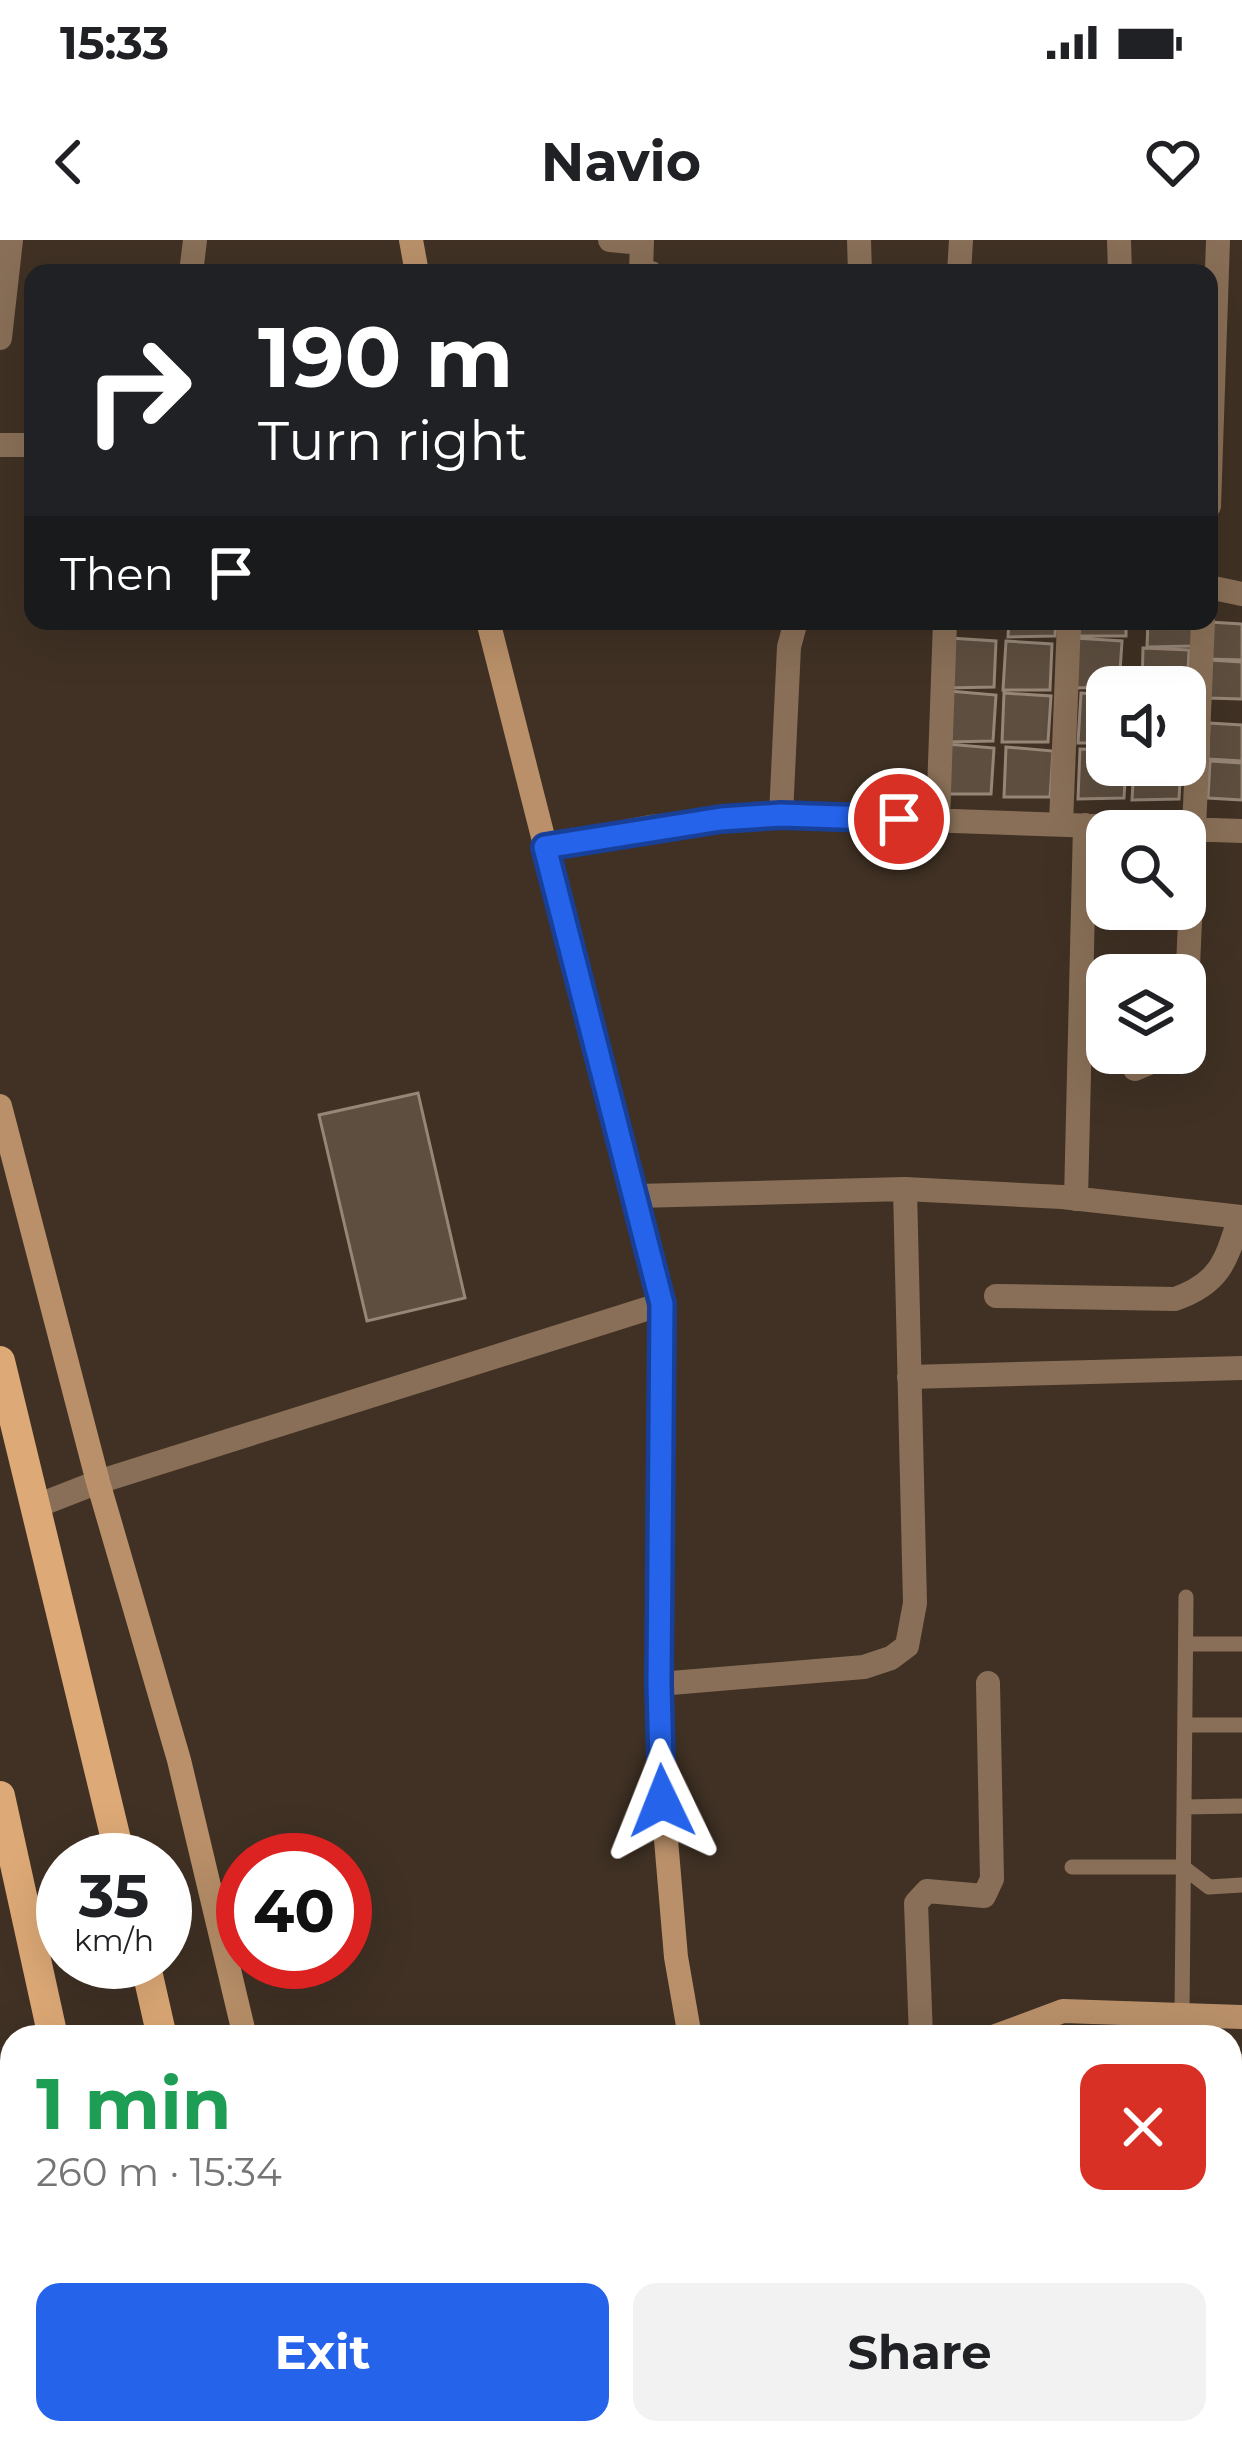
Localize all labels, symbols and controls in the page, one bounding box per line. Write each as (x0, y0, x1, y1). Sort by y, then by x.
text: 15:33 (60, 15, 169, 70)
icon: back (36, 129, 102, 195)
text: Navio (541, 129, 701, 195)
icon: heart (1140, 129, 1206, 195)
text: 190 m (258, 306, 513, 408)
icon: right (60, 312, 216, 468)
text: Turn right (258, 408, 528, 474)
icon: arrive (198, 540, 264, 606)
text: Then (60, 546, 174, 601)
map controls (1086, 666, 1206, 1074)
button: sound (1086, 666, 1206, 786)
pin (848, 768, 950, 870)
icon: arrive (866, 786, 932, 852)
button: search (1086, 810, 1206, 930)
button: layers (1086, 954, 1206, 1074)
position arrow (599, 1738, 725, 1864)
speed limit sign: 40 (216, 1833, 372, 1989)
text: 35 (79, 1859, 149, 1932)
text: km/h (74, 1922, 154, 1959)
text: 1 min (36, 2059, 232, 2147)
button: close (1080, 2064, 1206, 2190)
text: 260 m · 15:34 (36, 2148, 282, 2196)
button: Exit (36, 2283, 609, 2421)
button: Share (633, 2283, 1206, 2421)

